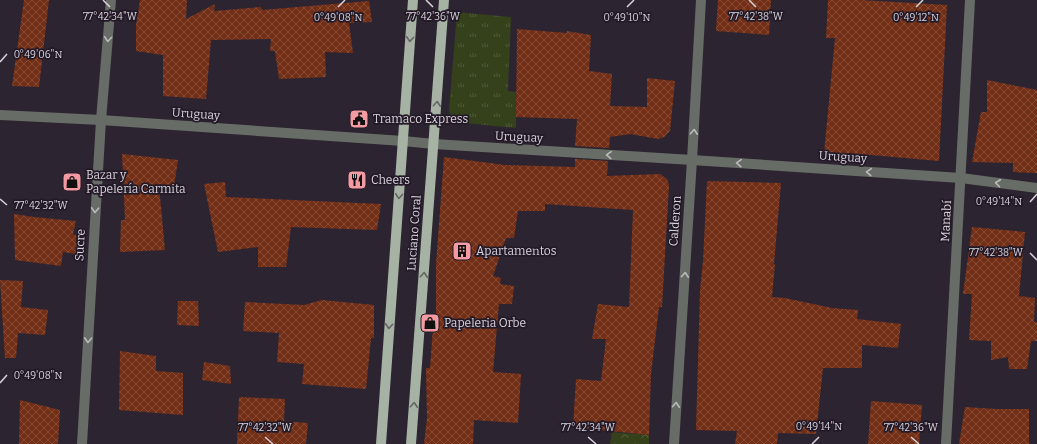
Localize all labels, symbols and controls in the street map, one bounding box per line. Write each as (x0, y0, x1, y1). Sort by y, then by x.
text: 77°42'34"W (83, 11, 138, 23)
text: 77°42'36"W (406, 11, 461, 23)
text: 77°42'38"W (729, 11, 784, 23)
text: 0°49'08"N (314, 12, 362, 24)
text: 0°49'10"N (604, 12, 651, 24)
text: 0°49'12"N (893, 12, 939, 24)
one-way arrow (103, 36, 112, 42)
one-way arrow (406, 36, 415, 42)
text: 0°49'06"N (14, 49, 62, 61)
one-way arrow (432, 101, 441, 107)
street label: Uruguay (171, 105, 221, 123)
public building icon: Tramaco Express (348, 108, 370, 130)
place label: Tramaco Express (373, 112, 469, 126)
street label: Uruguay (494, 129, 544, 145)
one-way arrow (690, 129, 698, 135)
street label: Uruguay (818, 148, 868, 166)
one-way arrow (606, 151, 612, 159)
one-way arrow (736, 159, 742, 168)
place label: Bazar y Papelería Carmita (86, 168, 186, 196)
one-way arrow (866, 168, 872, 176)
restaurant icon: Cheers (346, 169, 368, 191)
shop icon: Bazar y Papelería Carmita (61, 171, 83, 193)
place label: Cheers (371, 173, 410, 187)
one-way arrow (995, 179, 1001, 188)
one-way arrow (394, 193, 403, 199)
street label: Luciano Coral (404, 194, 424, 271)
street label: Calderon (666, 195, 684, 247)
text: 0°49'14"N (976, 196, 1022, 208)
street label: Manabí (938, 199, 954, 242)
text: 77°42'32"W (14, 200, 69, 212)
one-way arrow (91, 207, 100, 213)
street label: Sucre (72, 229, 88, 261)
building icon: Apartamentos (451, 240, 473, 262)
place label: Apartamentos (476, 244, 557, 258)
text: 77°42'38"W (969, 247, 1024, 259)
one-way arrow (419, 272, 428, 278)
one-way arrow (680, 272, 689, 278)
shop icon: Papeleria Orbe (419, 312, 441, 334)
place label: Papeleria Orbe (444, 316, 526, 330)
one-way arrow (385, 323, 394, 329)
one-way arrow (83, 337, 92, 343)
text: 0°49'08"N (14, 370, 62, 382)
one-way arrow (410, 402, 419, 408)
one-way arrow (672, 402, 681, 408)
text: 0°49'14"N (796, 421, 842, 433)
text: 77°42'32"W (238, 422, 293, 434)
text: 77°42'34"W (561, 422, 616, 434)
text: 77°42'36"W (884, 422, 939, 434)

